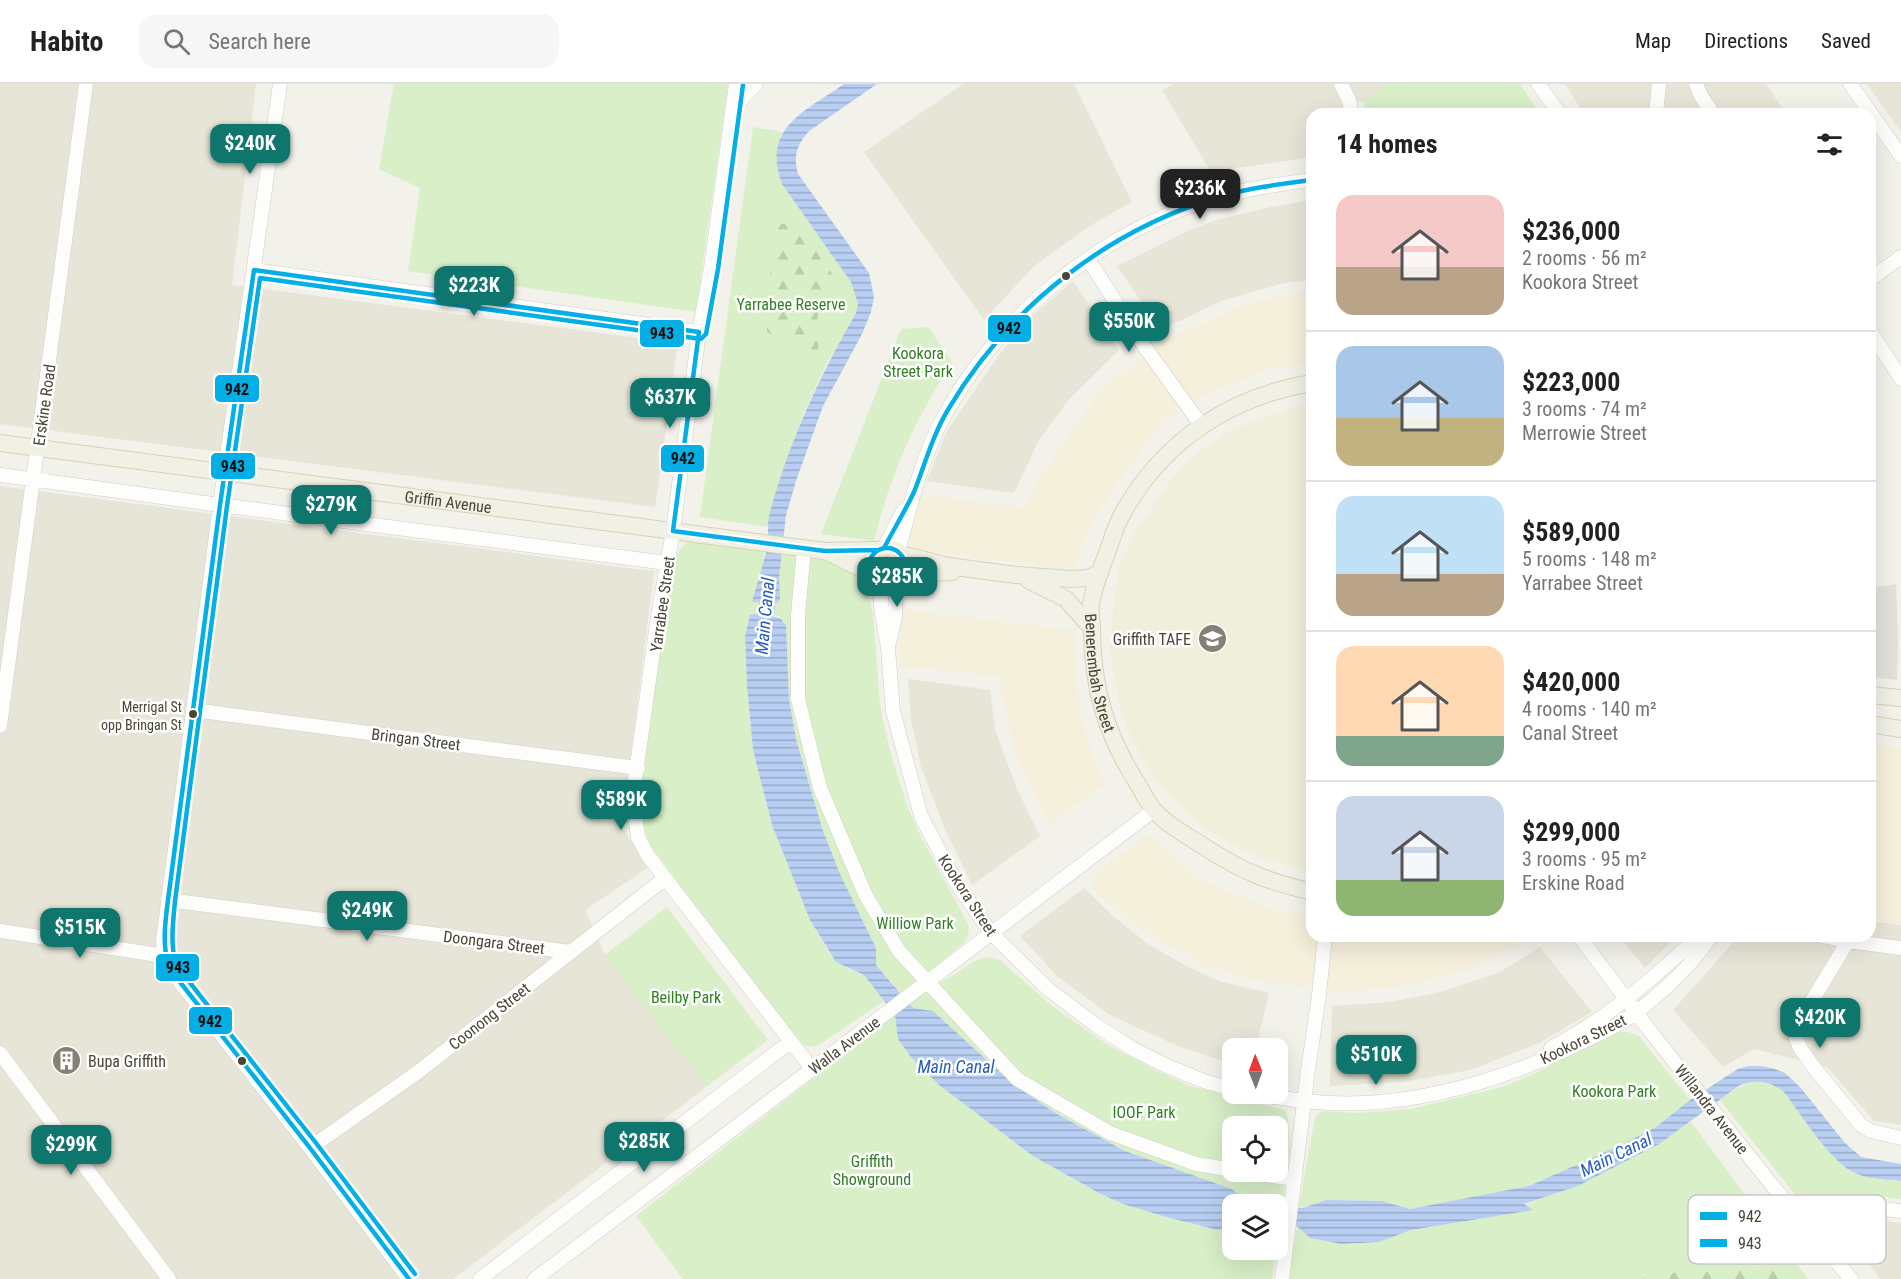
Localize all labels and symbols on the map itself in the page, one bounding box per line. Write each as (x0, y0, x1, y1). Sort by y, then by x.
pin: $240K (208, 124, 292, 175)
pin: $236K (1158, 169, 1242, 220)
pin: $223K (432, 266, 516, 317)
unlabelled marker (1060, 270, 1072, 282)
park label: Yarrabee Reserve (736, 295, 846, 314)
pin: $550K (1087, 302, 1171, 353)
line badge: 942 (987, 314, 1032, 343)
line badge: 943 (639, 319, 685, 348)
text: 942 (997, 319, 1021, 338)
text: 943 (650, 324, 674, 343)
park label: Kookora Street Park (883, 344, 954, 381)
street label: Erskine Road (29, 363, 60, 447)
line badge: 942 (214, 374, 260, 403)
pin: $637K (628, 378, 712, 429)
text: 942 (225, 380, 249, 399)
line badge: 942 (660, 444, 705, 473)
text: 942 (671, 449, 695, 468)
line badge: 943 (210, 452, 256, 480)
text: 943 (221, 457, 245, 476)
pin: $279K (289, 485, 373, 536)
street label: Griffin Avenue (404, 487, 493, 517)
street label: Yarrabee Street (646, 555, 679, 653)
pin: $285K (855, 557, 939, 608)
water label: Main Canal (751, 576, 778, 655)
street label: Benerembah Street (1081, 613, 1119, 735)
school or university icon: Griffith TAFE (1196, 623, 1228, 655)
place label: Griffith TAFE (1113, 630, 1191, 649)
place label: Merrigal St opp Bringan St (101, 699, 182, 733)
marker: Merrigal St opp Bringan St (187, 708, 199, 720)
street label: Bringan Street (370, 725, 462, 754)
pin: $589K (579, 780, 663, 831)
street label: Kookora Street (934, 851, 1001, 940)
pin: $249K (325, 891, 409, 942)
pin: $515K (38, 908, 122, 959)
park label: Williow Park (876, 914, 955, 933)
street label: Doongara Street (442, 927, 546, 958)
line badge: 943 (155, 953, 200, 982)
text: 943 (166, 958, 190, 977)
street label: Coonong Street (445, 979, 534, 1054)
park label: Beilby Park (651, 988, 722, 1007)
pin: $420K (1778, 998, 1862, 1049)
line badge: 942 (188, 1006, 233, 1035)
street label: Kookora Street (1537, 1010, 1630, 1068)
text: 942 (198, 1012, 222, 1031)
street label: Walla Avenue (805, 1012, 884, 1078)
pin: $510K (1334, 1035, 1418, 1086)
north arrow (1222, 1038, 1288, 1104)
building icon: Bupa Griffith (51, 1045, 83, 1077)
place label: Bupa Griffith (88, 1052, 166, 1071)
unlabelled marker (236, 1055, 248, 1067)
water label: Main Canal (917, 1056, 996, 1077)
street label: Willandra Avenue (1671, 1061, 1752, 1158)
park label: Kookora Park (1572, 1082, 1657, 1101)
park label: IOOF Park (1112, 1103, 1176, 1122)
pin: $285K (602, 1122, 686, 1173)
pin: $299K (29, 1125, 113, 1176)
water label: Main Canal (1576, 1128, 1656, 1181)
park label: Griffith Showground (833, 1152, 911, 1189)
legend (1688, 1195, 1886, 1264)
text: 942 (1738, 1207, 1762, 1226)
text: 943 (1738, 1234, 1762, 1253)

